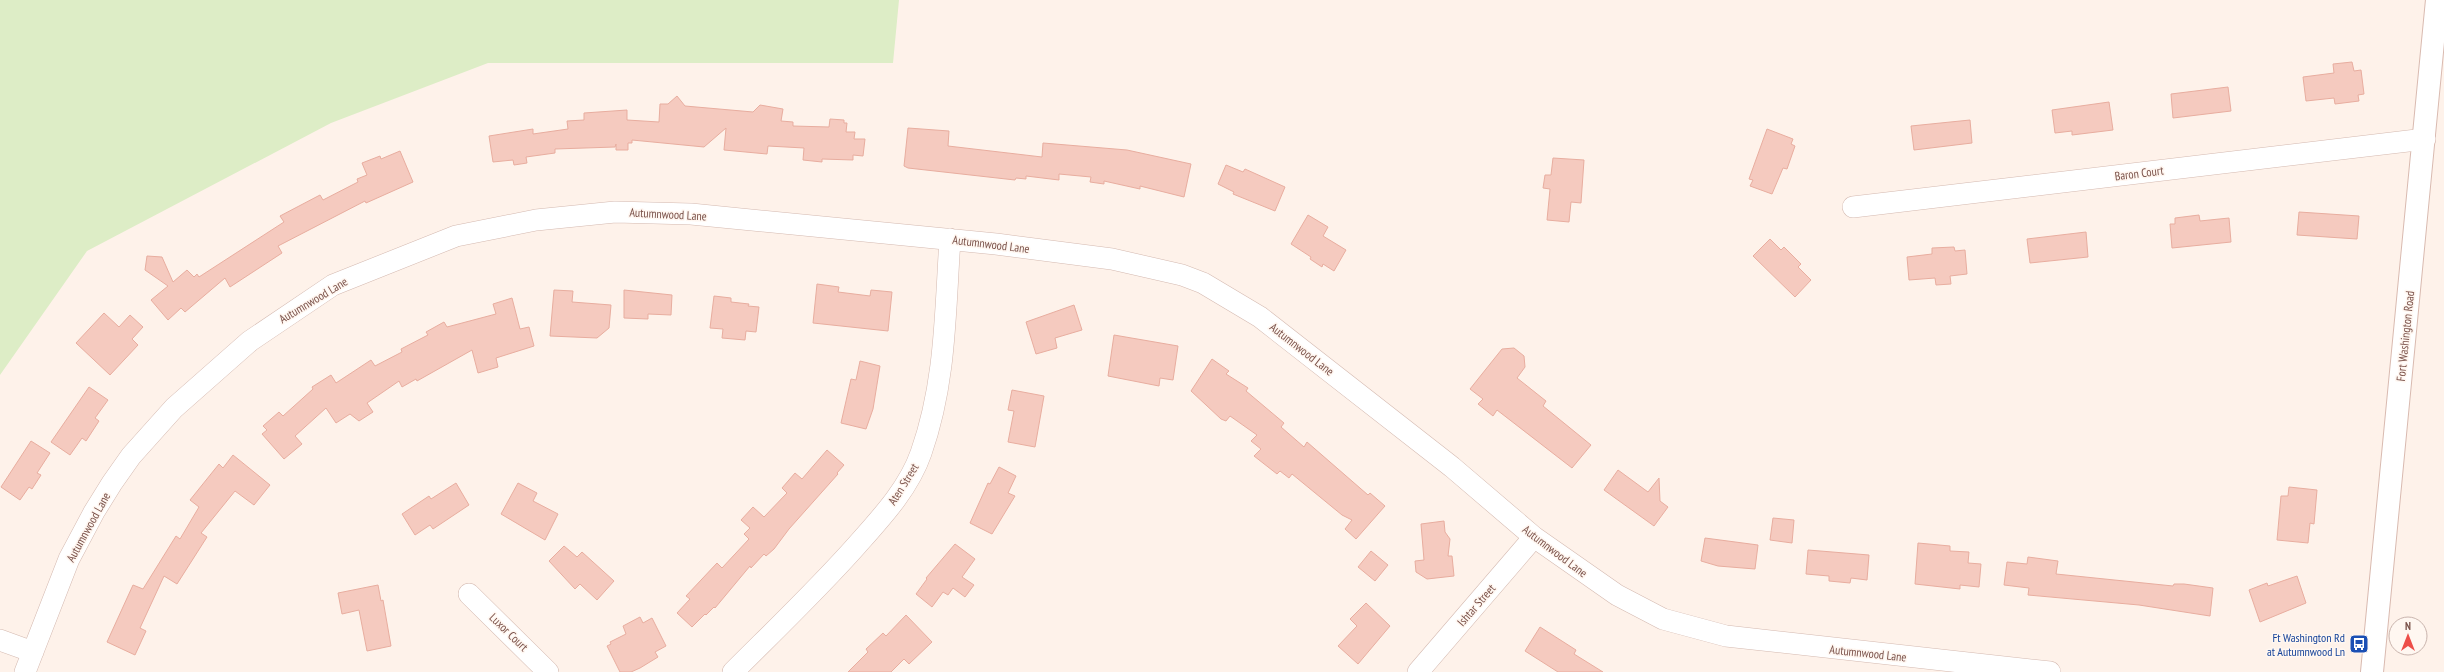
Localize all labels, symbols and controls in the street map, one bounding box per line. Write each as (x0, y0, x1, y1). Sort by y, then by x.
street label: Baron Court (2114, 162, 2165, 183)
street label: Autumnwood Lane (629, 204, 707, 224)
street label: Autumnwood Lane (952, 232, 1030, 256)
street label: Autumnwood Lane (276, 274, 350, 326)
street label: Fort Washington Road (2393, 290, 2417, 382)
street label: Autumnwood Lane (1267, 319, 1337, 379)
street label: Aten Street (884, 460, 922, 508)
street label: Autumnwood Lane (63, 489, 113, 564)
street label: Autumnwood Lane (1520, 522, 1590, 580)
street label: Ishtar Street (1454, 580, 1499, 629)
street label: Luxor Court (486, 610, 532, 655)
north arrow (2388, 616, 2428, 656)
text: N (2405, 619, 2411, 633)
place label: Ft Washington Rd at Autumnwood Ln (2267, 630, 2345, 659)
bus stop icon: Ft Washington Rd at Autumnwood Ln (2348, 633, 2370, 655)
street label: Autumnwood Lane (1829, 641, 1907, 665)

